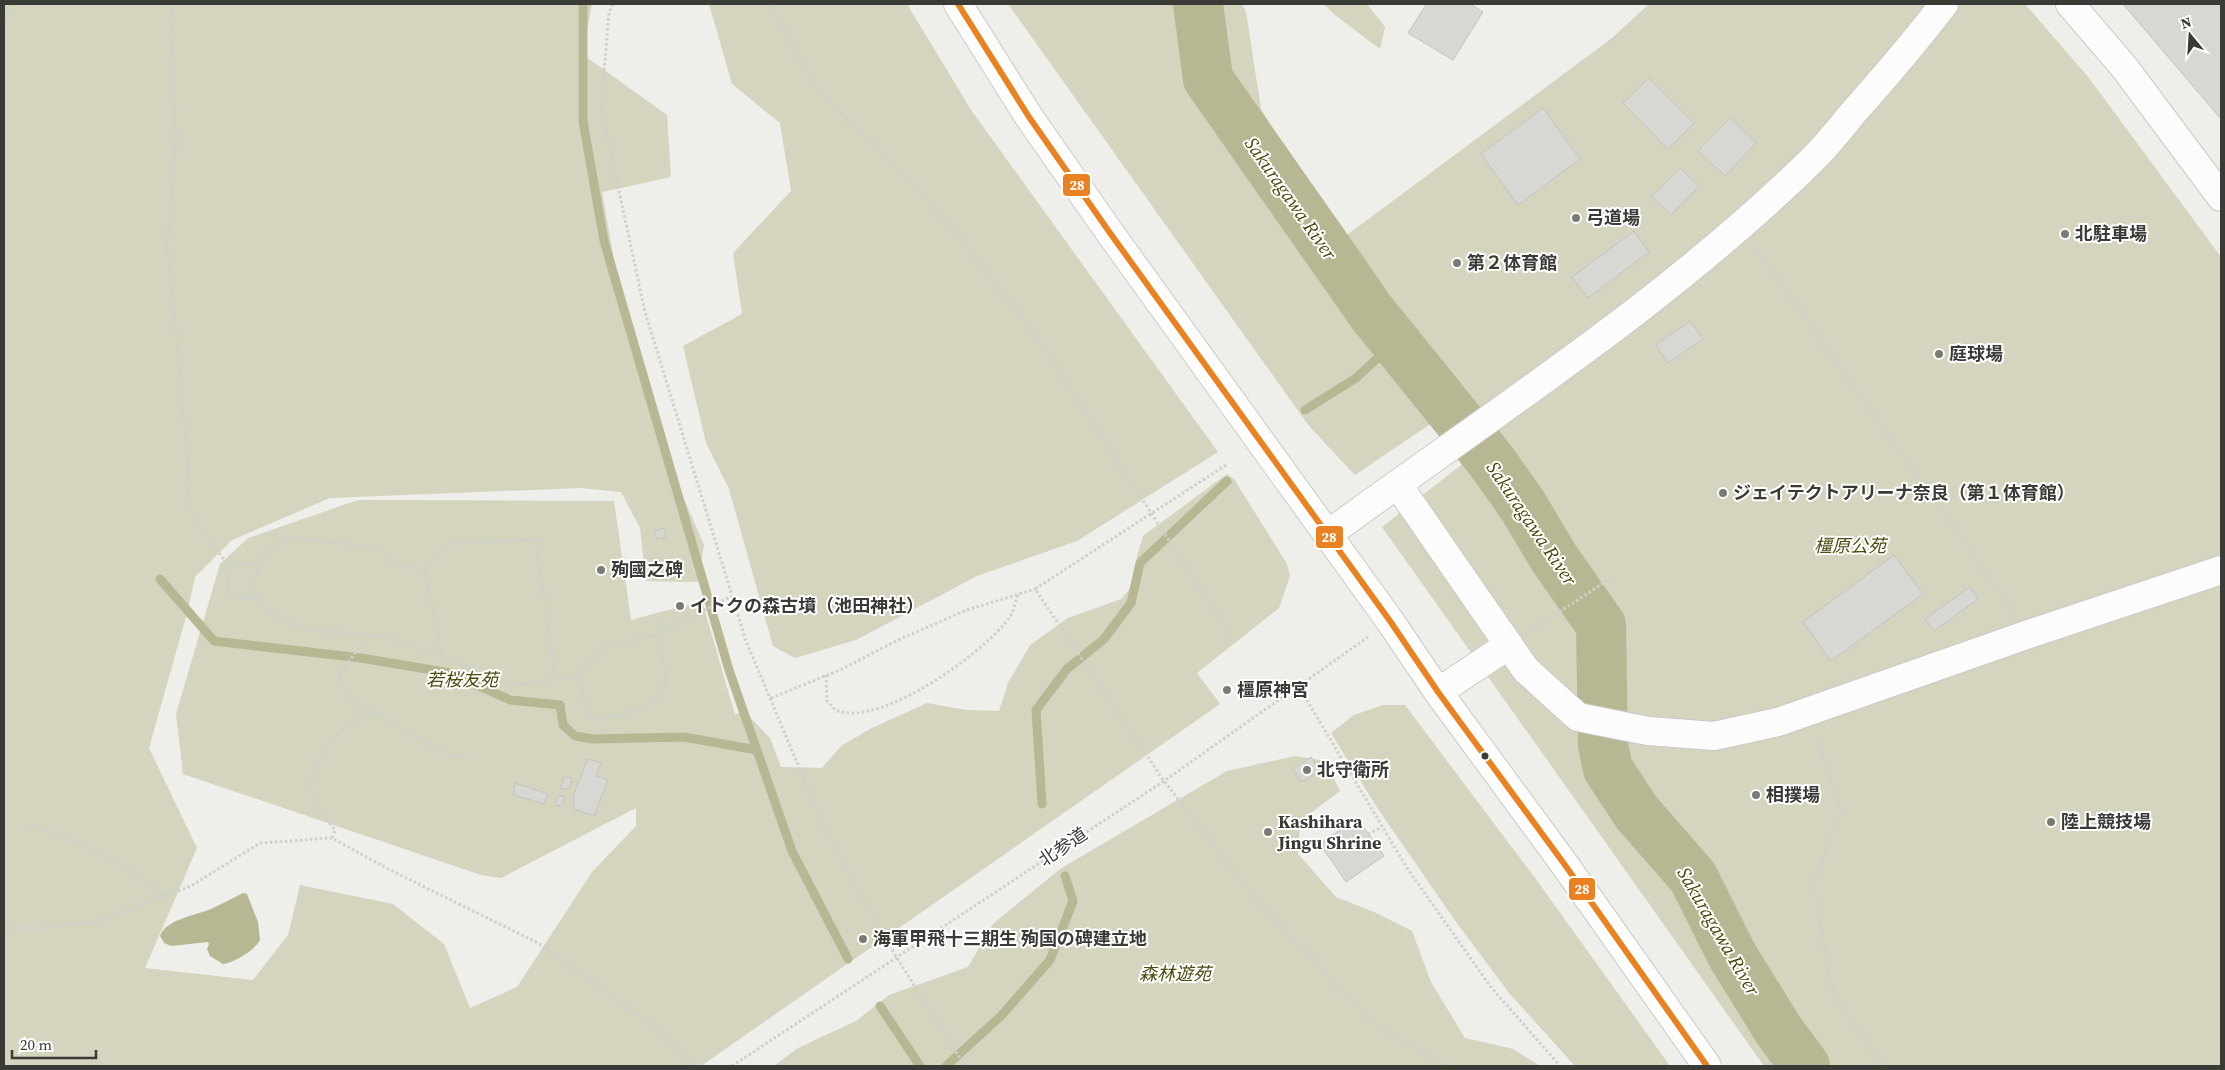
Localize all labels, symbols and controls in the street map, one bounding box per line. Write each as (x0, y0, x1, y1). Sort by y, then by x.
north arrow (2165, 10, 2215, 60)
text: N (2178, 12, 2194, 34)
water label: Sakuragawa River (1239, 131, 1344, 266)
line badge: 28 (1062, 173, 1091, 197)
text: 28 (1069, 175, 1085, 195)
place label: 弓道場 (1586, 205, 1640, 230)
marker: 弓道場 (1570, 212, 1582, 224)
place label: 北駐車場 (2075, 221, 2147, 246)
marker: 北駐車場 (2059, 228, 2071, 240)
place label: 第２体育館 (1467, 250, 1557, 275)
marker: 第２体育館 (1451, 257, 1463, 269)
place label: 庭球場 (1949, 341, 2003, 366)
marker: 庭球場 (1933, 348, 1945, 360)
water label: Sakuragawa River (1481, 456, 1584, 591)
place label: ジェイテクトアリーナ奈良（第１体育館） (1733, 480, 2075, 505)
marker: ジェイテクトアリーナ奈良（第１体育館） (1717, 487, 1729, 499)
line badge: 28 (1315, 525, 1344, 549)
text: 28 (1321, 527, 1337, 547)
park label: 橿原公苑 (1814, 533, 1889, 558)
place label: 殉國之碑 (611, 557, 683, 582)
marker: 殉國之碑 (595, 564, 607, 576)
place label: イトクの森古墳（池田神社） (690, 593, 924, 618)
marker: イトクの森古墳（池田神社） (674, 600, 686, 612)
park label: 若桜友苑 (426, 667, 501, 692)
place label: 橿原神宮 (1237, 677, 1309, 702)
marker: 橿原神宮 (1221, 684, 1233, 696)
unlabelled marker (1480, 751, 1490, 761)
place label: 北守衛所 (1317, 757, 1389, 782)
marker: 北守衛所 (1301, 764, 1313, 776)
place label: 相撲場 (1766, 782, 1820, 807)
marker: 相撲場 (1750, 789, 1762, 801)
place label: Kashihara Jingu Shrine (1277, 809, 1381, 855)
place label: 陸上競技場 (2061, 809, 2151, 834)
marker: 陸上競技場 (2045, 816, 2057, 828)
street label: 北参道 (1033, 821, 1092, 872)
marker: Kashihara Jingu Shrine (1262, 826, 1274, 838)
water label: Sakuragawa River (1672, 862, 1767, 1001)
line badge: 28 (1568, 877, 1596, 901)
text: 28 (1574, 879, 1590, 899)
place label: 海軍甲飛十三期生 殉国の碑建立地 (873, 926, 1147, 951)
marker: 海軍甲飛十三期生 殉国の碑建立地 (857, 933, 869, 945)
park label: 森林遊苑 (1139, 961, 1214, 986)
scale bar (12, 1028, 96, 1060)
text: 20 m (20, 1034, 52, 1055)

